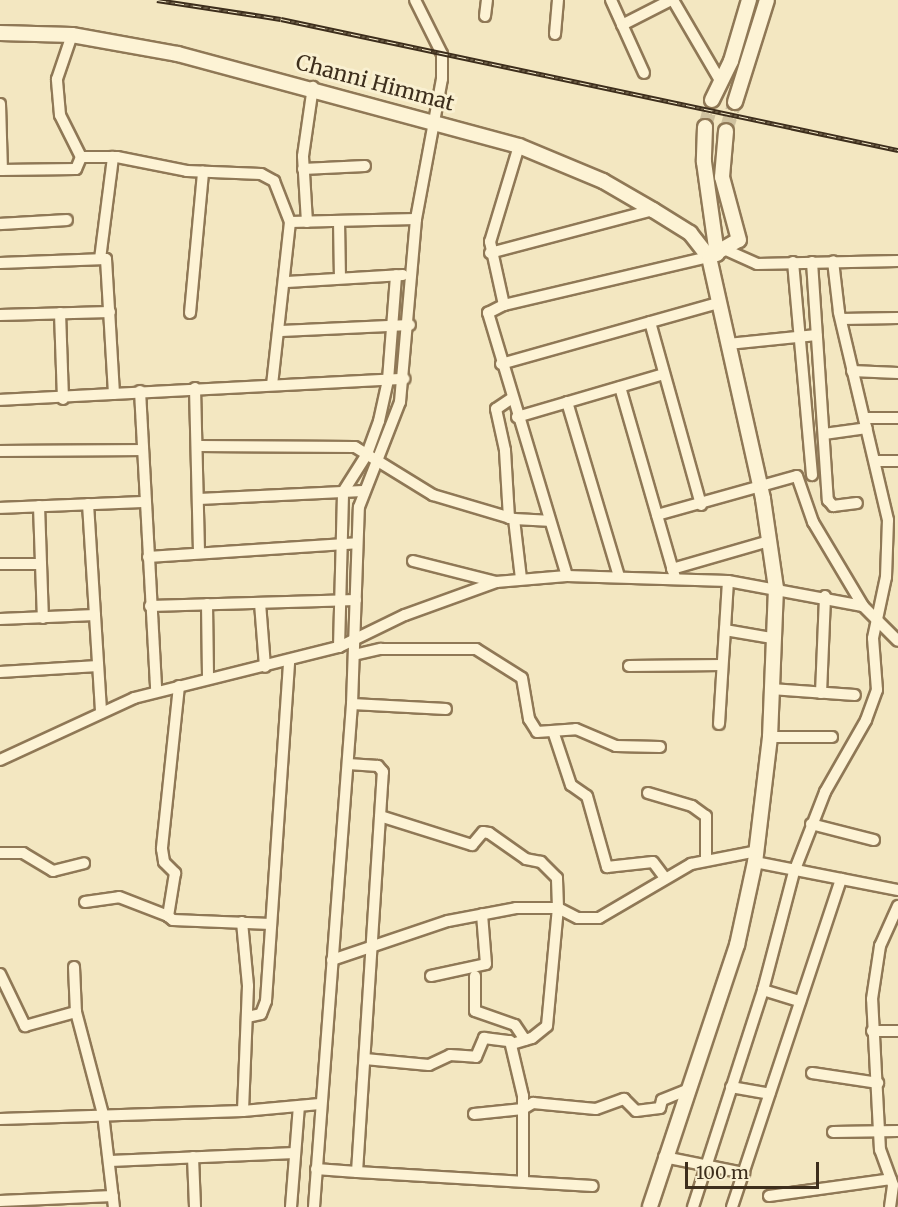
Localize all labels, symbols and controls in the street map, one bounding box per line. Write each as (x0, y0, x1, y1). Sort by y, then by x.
street label: Channi Himmat (293, 50, 457, 116)
scale bar (688, 1150, 822, 1188)
text: 100 m (696, 1161, 749, 1184)

